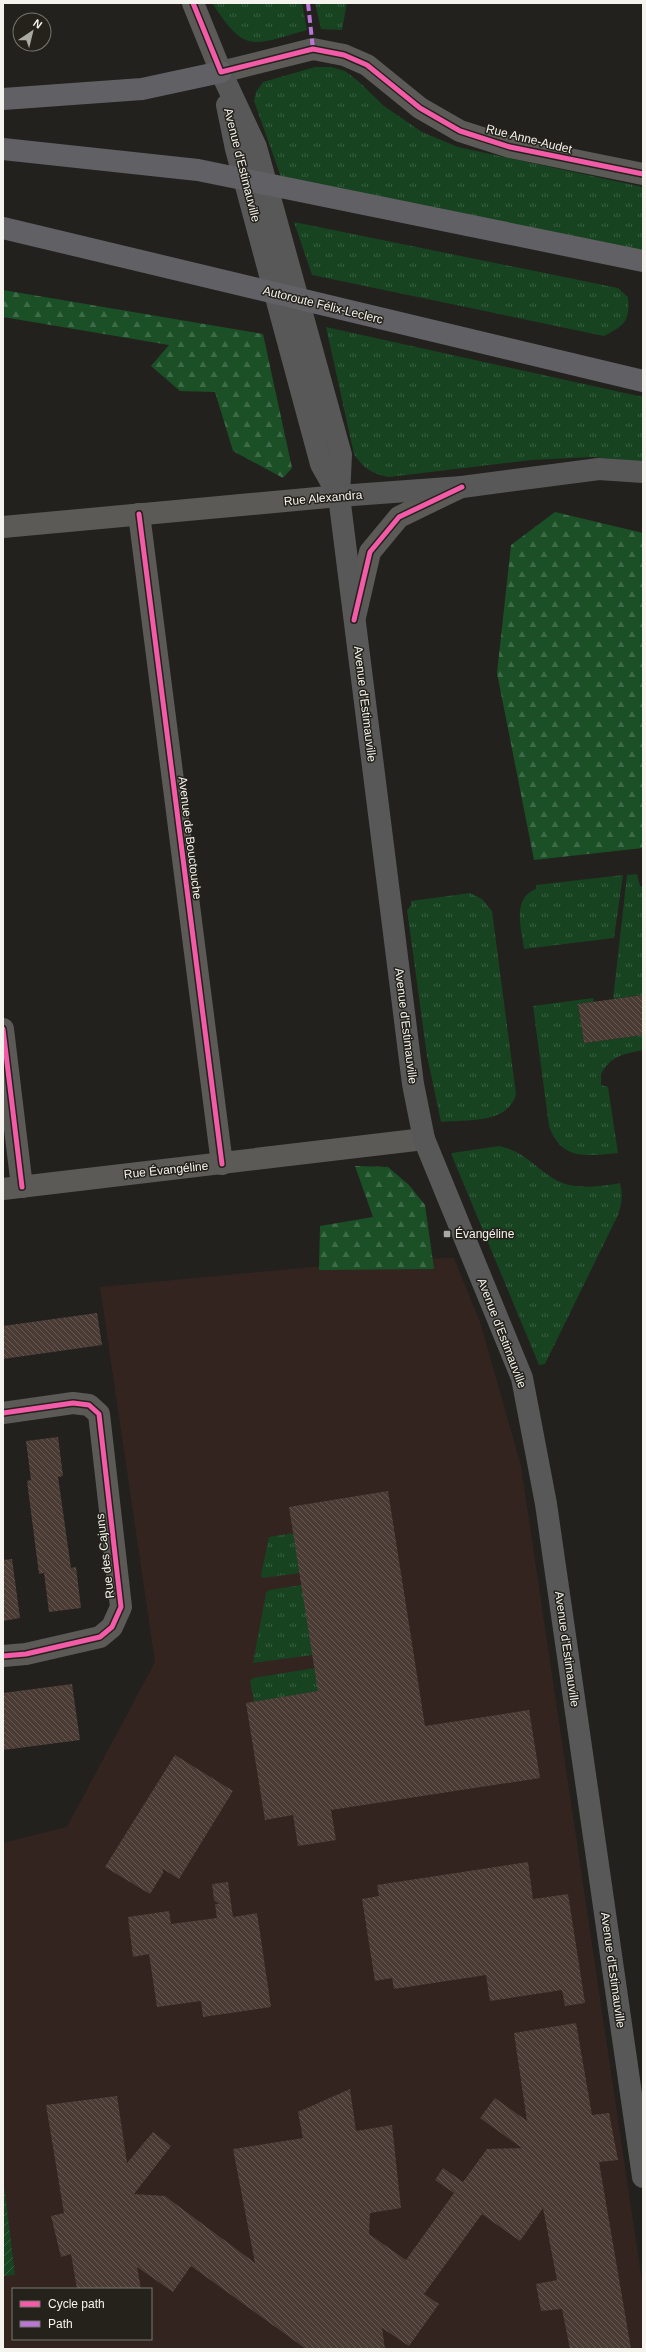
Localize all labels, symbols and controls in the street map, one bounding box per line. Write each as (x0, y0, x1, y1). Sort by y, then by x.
north arrow (12, 12, 52, 52)
text: N (31, 17, 44, 31)
street label: Avenue d'Estimauville (221, 107, 263, 224)
street label: Rue Anne-Audet (485, 122, 574, 157)
street label: Autoroute Félix-Leclerc (261, 283, 385, 327)
street label: Rue Alexandra (283, 488, 363, 508)
street label: Avenue d'Estimauville (351, 645, 379, 763)
street label: Avenue de Bouctouche (176, 776, 205, 901)
street label: Avenue d'Estimauville (392, 967, 420, 1085)
street label: Rue Évangéline (123, 1158, 209, 1181)
place label: Évangéline (455, 1226, 515, 1241)
marker: Évangéline (442, 1229, 452, 1239)
street label: Avenue d'Estimauville (475, 1276, 530, 1390)
street label: Rue des Cajuns (93, 1513, 117, 1599)
street label: Avenue d'Estimauville (552, 1590, 582, 1708)
street label: Avenue d'Estimauville (598, 1911, 628, 2029)
legend (12, 2288, 152, 2340)
text: Cycle path (48, 2297, 105, 2311)
text: Path (48, 2317, 73, 2331)

